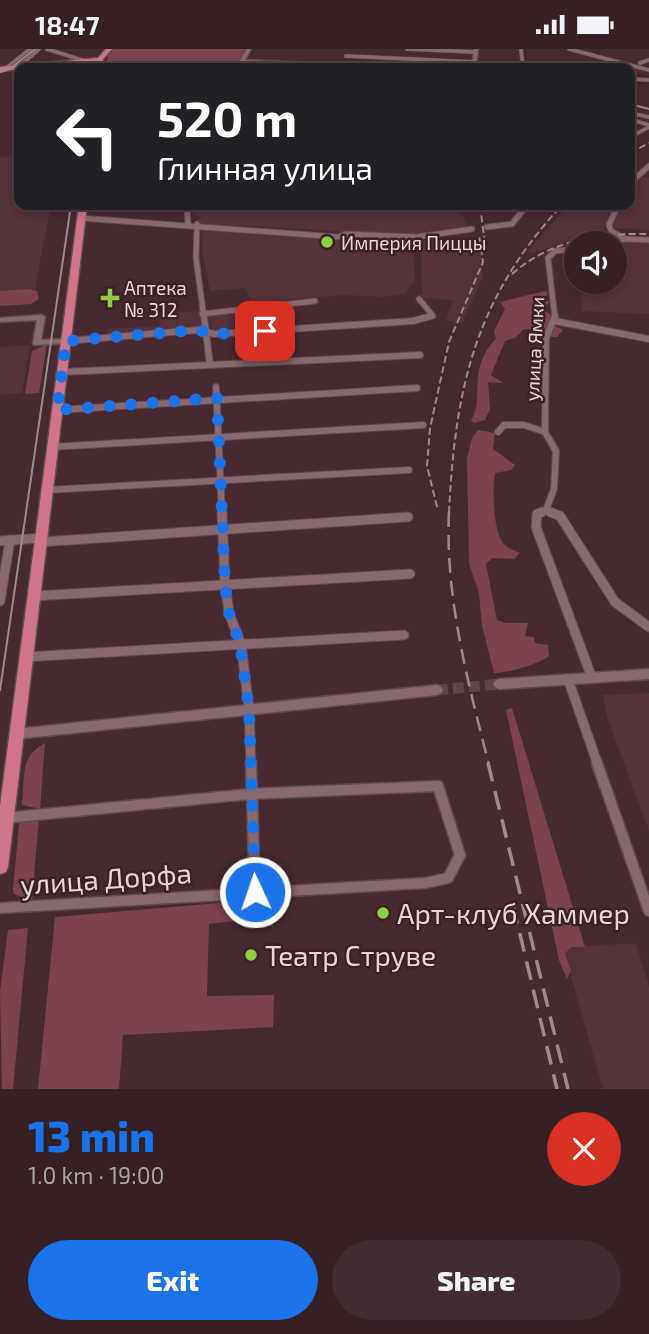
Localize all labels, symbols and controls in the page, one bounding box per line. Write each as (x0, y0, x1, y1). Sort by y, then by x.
text: 18:47 (35, 9, 99, 40)
text: 520 m (157, 88, 297, 147)
icon: left (42, 91, 133, 182)
text: Глинная улица (157, 148, 373, 186)
place label: Империя Пиццы (341, 231, 486, 254)
map controls (564, 231, 627, 294)
button: sound (564, 231, 627, 294)
marker: Империя Пиццы (319, 234, 335, 250)
place label: Аптека № 312 (124, 276, 187, 321)
marker: Аптека № 312 (102, 290, 118, 306)
street label: улица Ямки (520, 296, 549, 402)
pin (235, 301, 295, 361)
icon: arrive (246, 312, 284, 350)
street label: улица Дорфа (19, 855, 193, 901)
position arrow (218, 855, 292, 929)
place label: Арт-клуб Хаммер (397, 896, 630, 930)
marker: Арт-клуб Хаммер (375, 905, 391, 921)
place label: Театр Струве (265, 938, 436, 972)
marker: Театр Струве (243, 947, 259, 963)
text: 13 min (28, 1110, 155, 1160)
button: close (547, 1112, 621, 1186)
text: 1.0 km · 19:00 (28, 1161, 164, 1189)
button: Exit (28, 1240, 318, 1320)
button: Share (332, 1240, 621, 1320)

